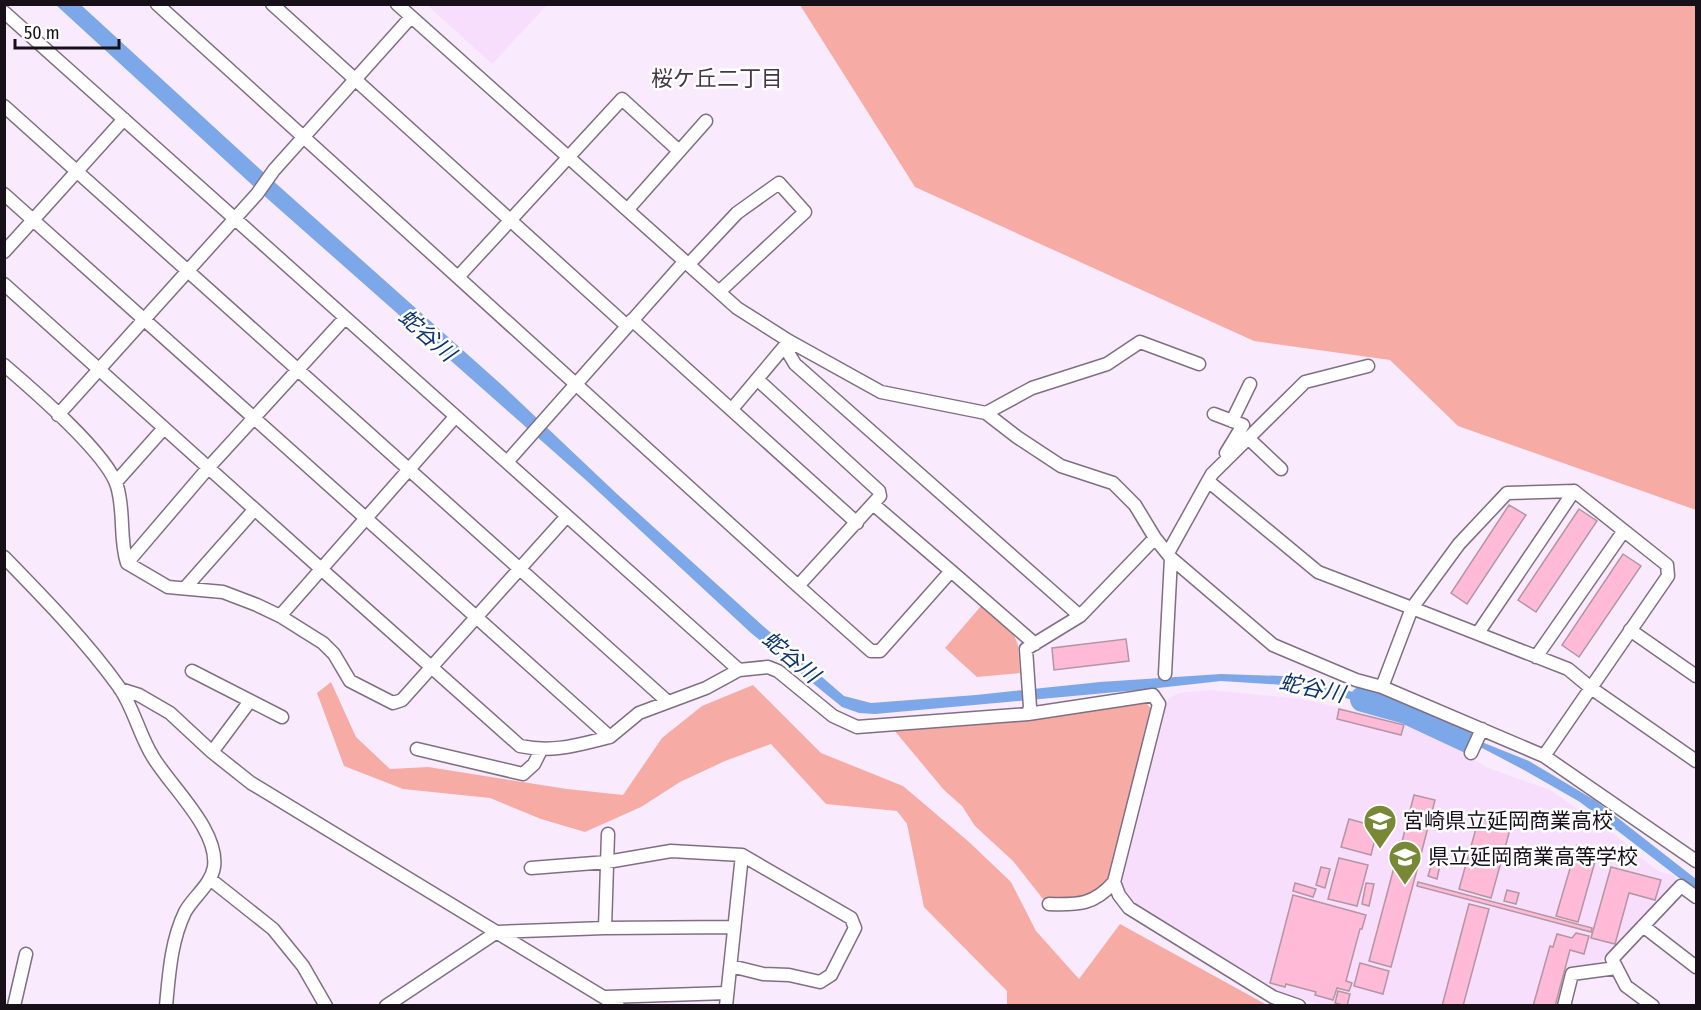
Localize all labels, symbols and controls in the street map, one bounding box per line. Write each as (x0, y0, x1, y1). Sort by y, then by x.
scale bar (15, 12, 118, 50)
text: 50 m (24, 22, 60, 44)
district label: 桜ケ丘二丁目 (651, 65, 783, 92)
water label: 蛇谷川 (393, 303, 462, 368)
water label: 蛇谷川 (757, 625, 826, 690)
water label: 蛇谷川 (1277, 668, 1349, 708)
school or university icon: 宮崎県立延岡商業高校 (1362, 803, 1398, 850)
place label: 宮崎県立延岡商業高校 (1403, 808, 1613, 834)
school or university icon: 県立延岡商業高等学校 (1387, 839, 1423, 886)
place label: 県立延岡商業高等学校 (1428, 844, 1638, 870)

